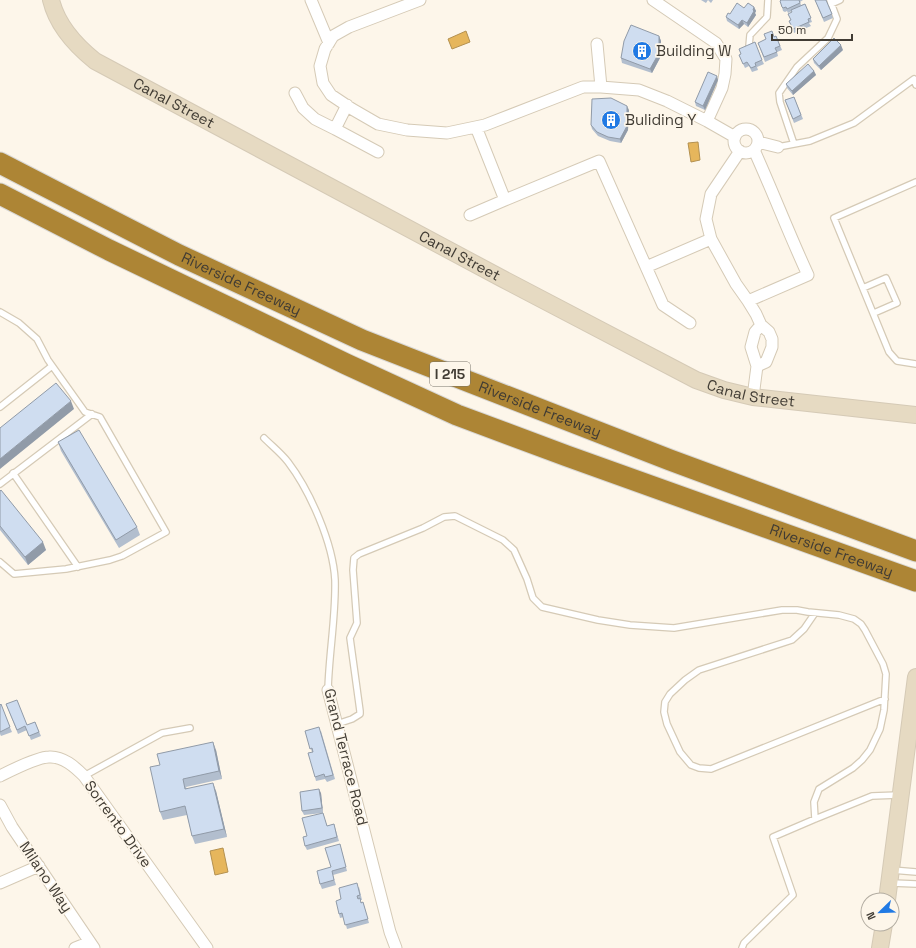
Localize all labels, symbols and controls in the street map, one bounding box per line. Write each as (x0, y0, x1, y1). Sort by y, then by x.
scale bar (772, 16, 852, 42)
text: 50 m (778, 22, 806, 38)
building icon: Building W (631, 40, 653, 62)
place label: Building W (656, 41, 731, 60)
street label: Canal Street (130, 73, 218, 132)
building icon: Buliding Y (600, 109, 622, 131)
place label: Buliding Y (625, 110, 696, 129)
street label: Canal Street (416, 226, 504, 285)
street label: Riverside Freeway (179, 248, 305, 320)
road number: I 215 (430, 362, 470, 386)
street label: Canal Street (704, 375, 796, 411)
street label: Riverside Freeway (476, 376, 604, 441)
street label: Riverside Freeway (767, 519, 896, 581)
street label: Grand Terrace Road (320, 686, 373, 827)
street label: Sorrento Drive (80, 776, 156, 871)
street label: Milano Way (16, 838, 77, 916)
north arrow (860, 892, 900, 932)
text: N (863, 910, 879, 922)

